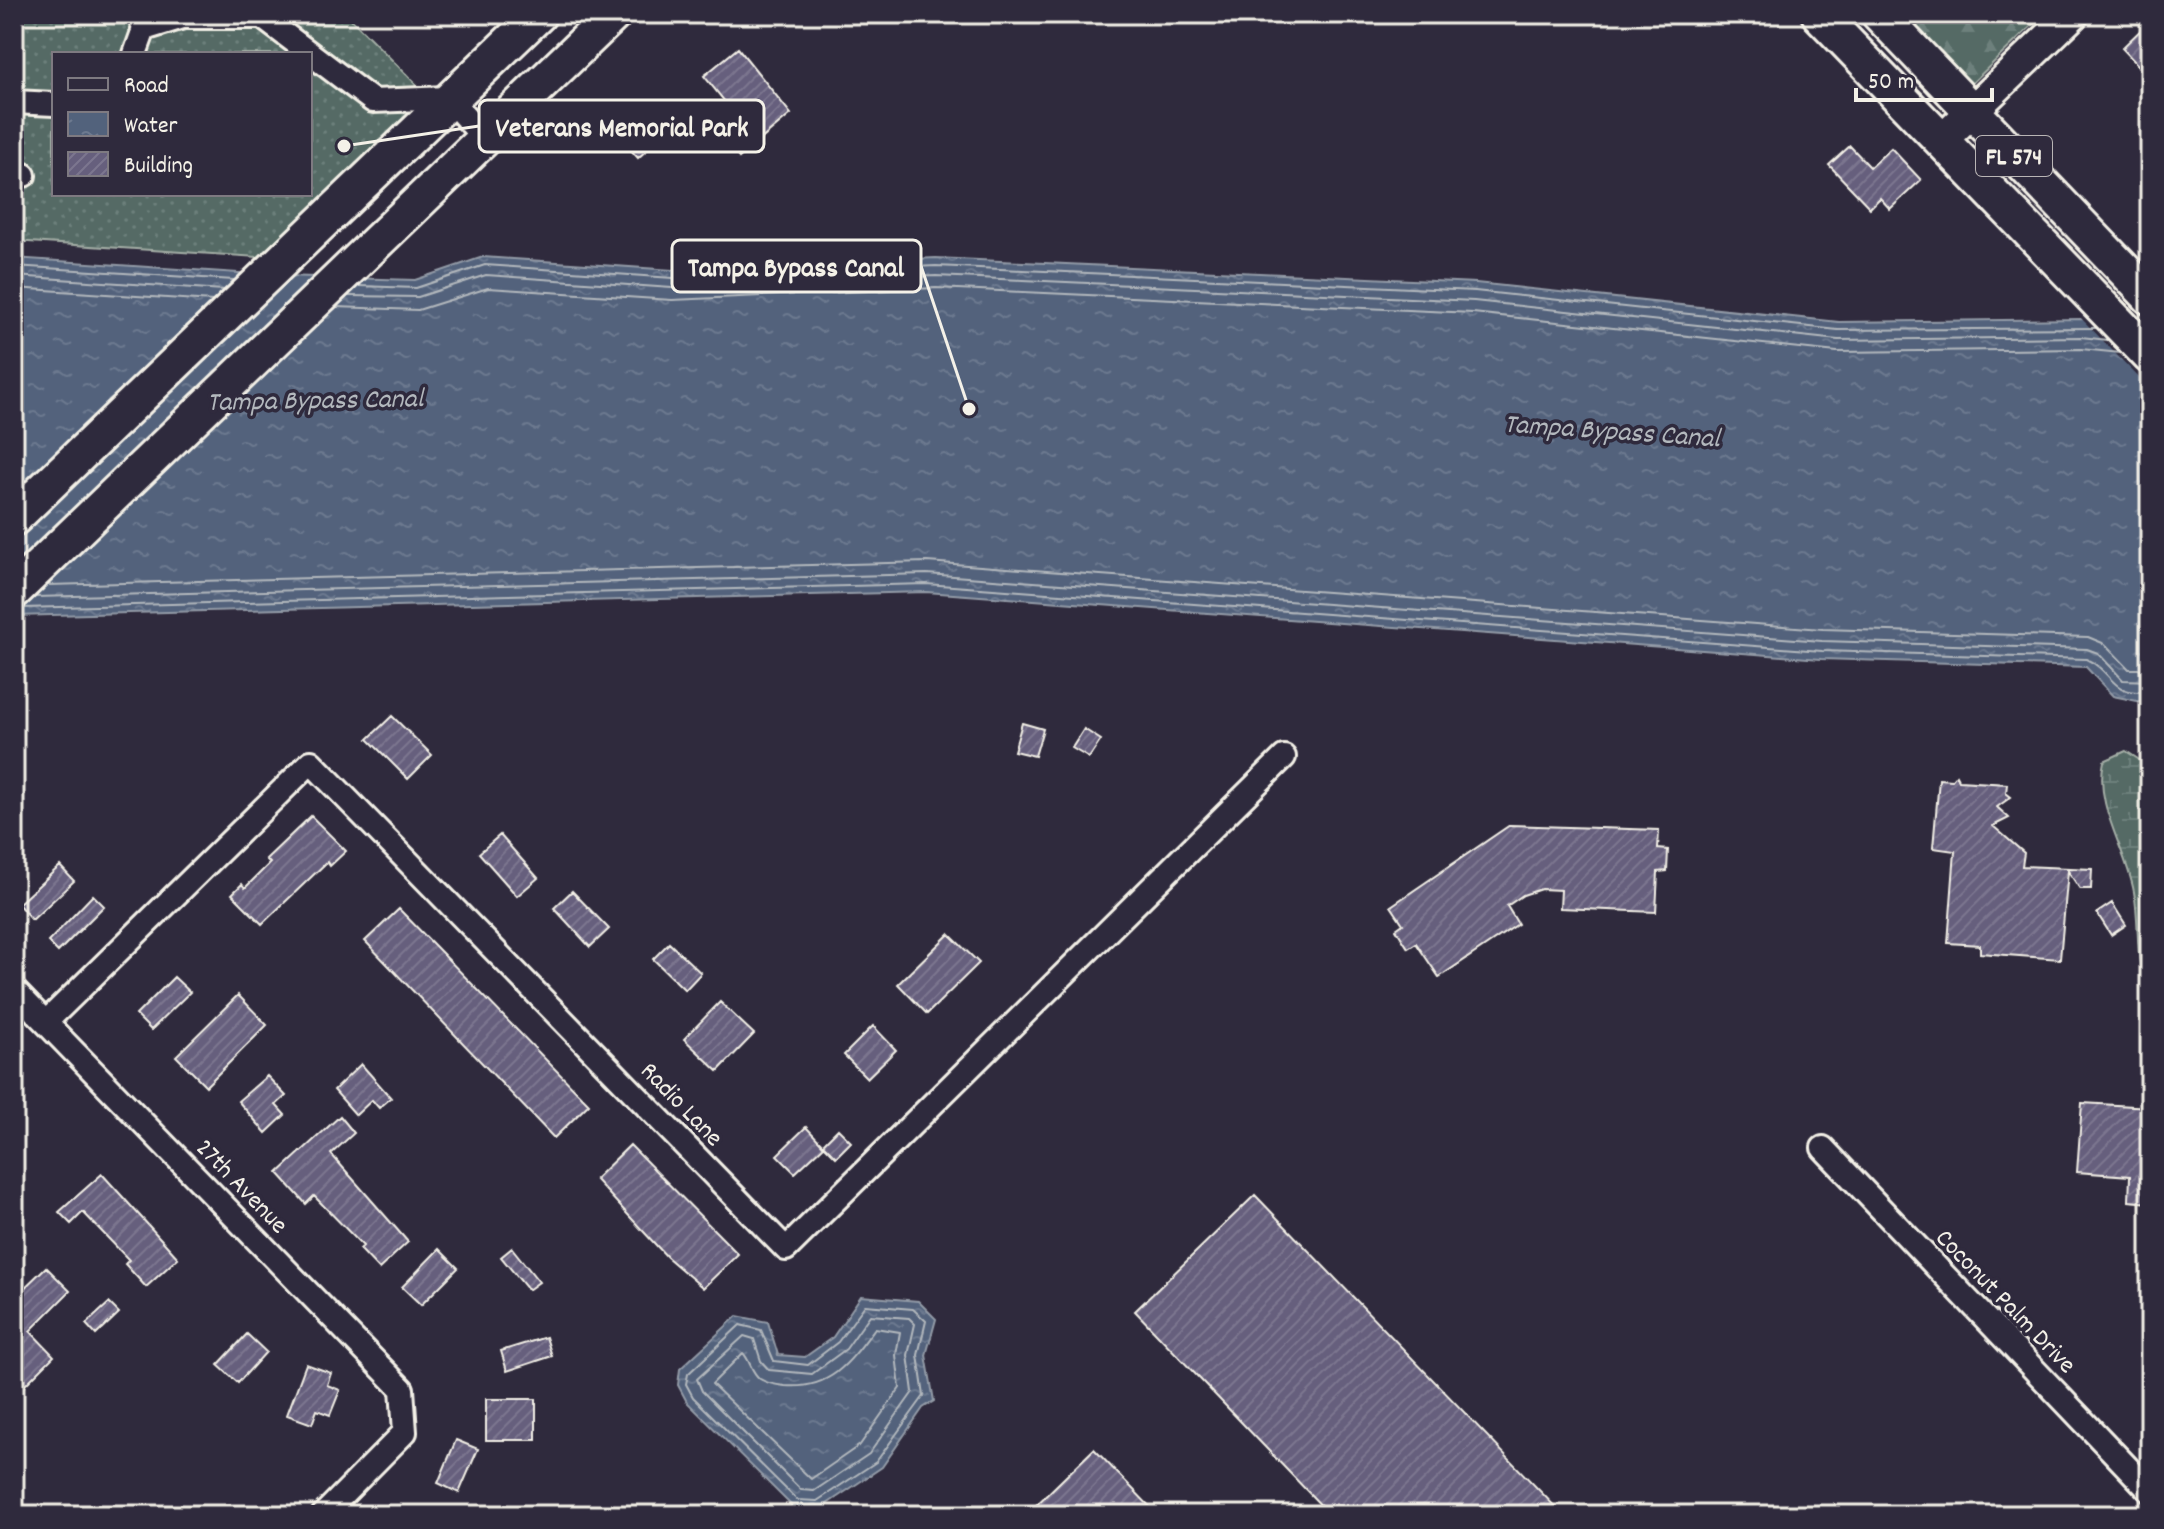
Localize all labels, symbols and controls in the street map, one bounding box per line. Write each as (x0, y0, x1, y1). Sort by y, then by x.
legend (52, 52, 312, 196)
scale bar (1856, 52, 1992, 102)
text: 50 m (1868, 66, 1914, 100)
text: Road (124, 70, 169, 104)
callout: Veterans Memorial Park (479, 100, 764, 152)
text: Water (124, 110, 177, 144)
text: Veterans Memorial Park (496, 111, 748, 151)
road number: FL 574 (1976, 136, 2052, 176)
text: Building (124, 150, 193, 184)
callout: Tampa Bypass Canal (672, 240, 921, 292)
text: Tampa Bypass Canal (688, 251, 905, 291)
water label: Tampa Bypass Canal (207, 381, 426, 425)
water label: Tampa Bypass Canal (1502, 406, 1723, 462)
street label: Radio Lane (630, 1055, 730, 1156)
street label: 27th Avenue (186, 1131, 295, 1243)
street label: Coconut Palm Drive (1925, 1221, 2084, 1383)

